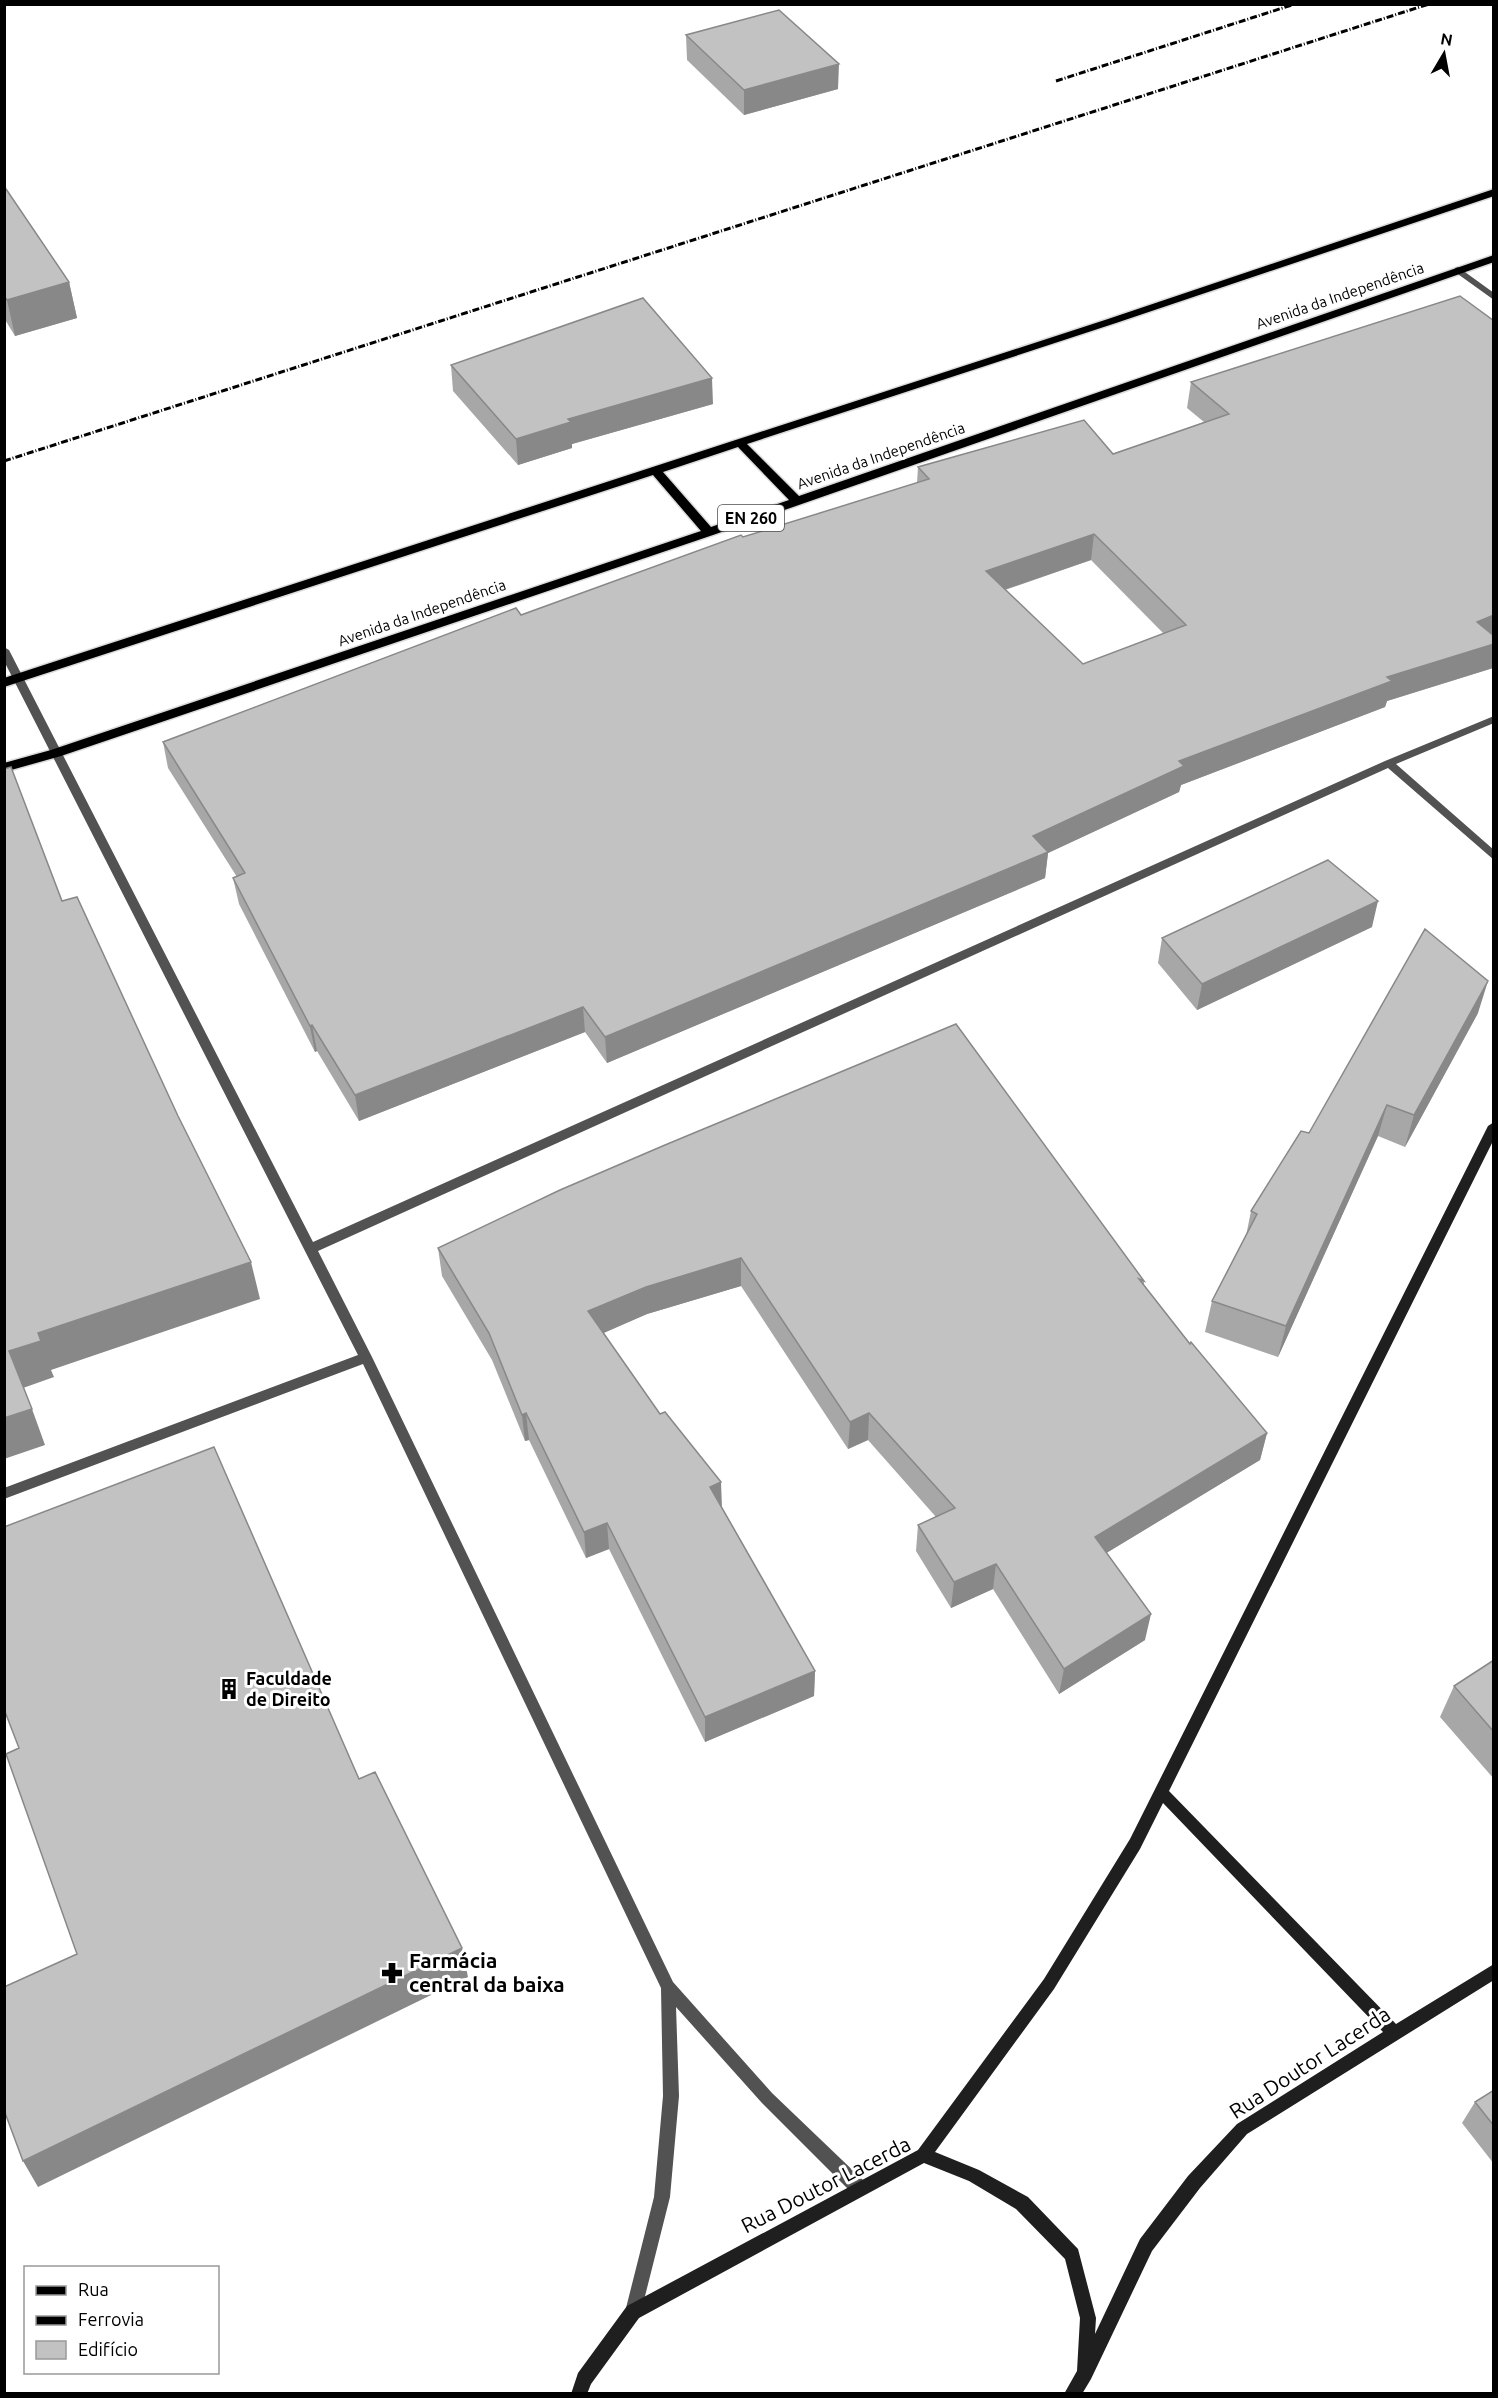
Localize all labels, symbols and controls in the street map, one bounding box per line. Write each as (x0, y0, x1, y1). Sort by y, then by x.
north arrow (1414, 24, 1474, 84)
text: N (1439, 29, 1454, 49)
street label: Avenida da Independência (1254, 259, 1426, 332)
street label: Avenida da Independência (795, 419, 967, 492)
road number: EN 260 (718, 505, 784, 531)
street label: Avenida da Independência (336, 576, 508, 649)
place label: Faculdade de Direito (246, 1668, 332, 1709)
building icon: Faculdade de Direito (217, 1677, 241, 1701)
place label: Farmácia central da baixa (409, 1948, 565, 1996)
pharmacy icon: Farmácia central da baixa (380, 1961, 404, 1985)
street label: Rua Doutor Lacerda (1225, 2001, 1394, 2123)
street label: Rua Doutor Lacerda (737, 2131, 914, 2237)
legend (24, 2266, 219, 2374)
text: Rua (78, 2279, 109, 2299)
text: Ferrovia (78, 2309, 144, 2329)
text: Edifício (78, 2339, 138, 2359)

